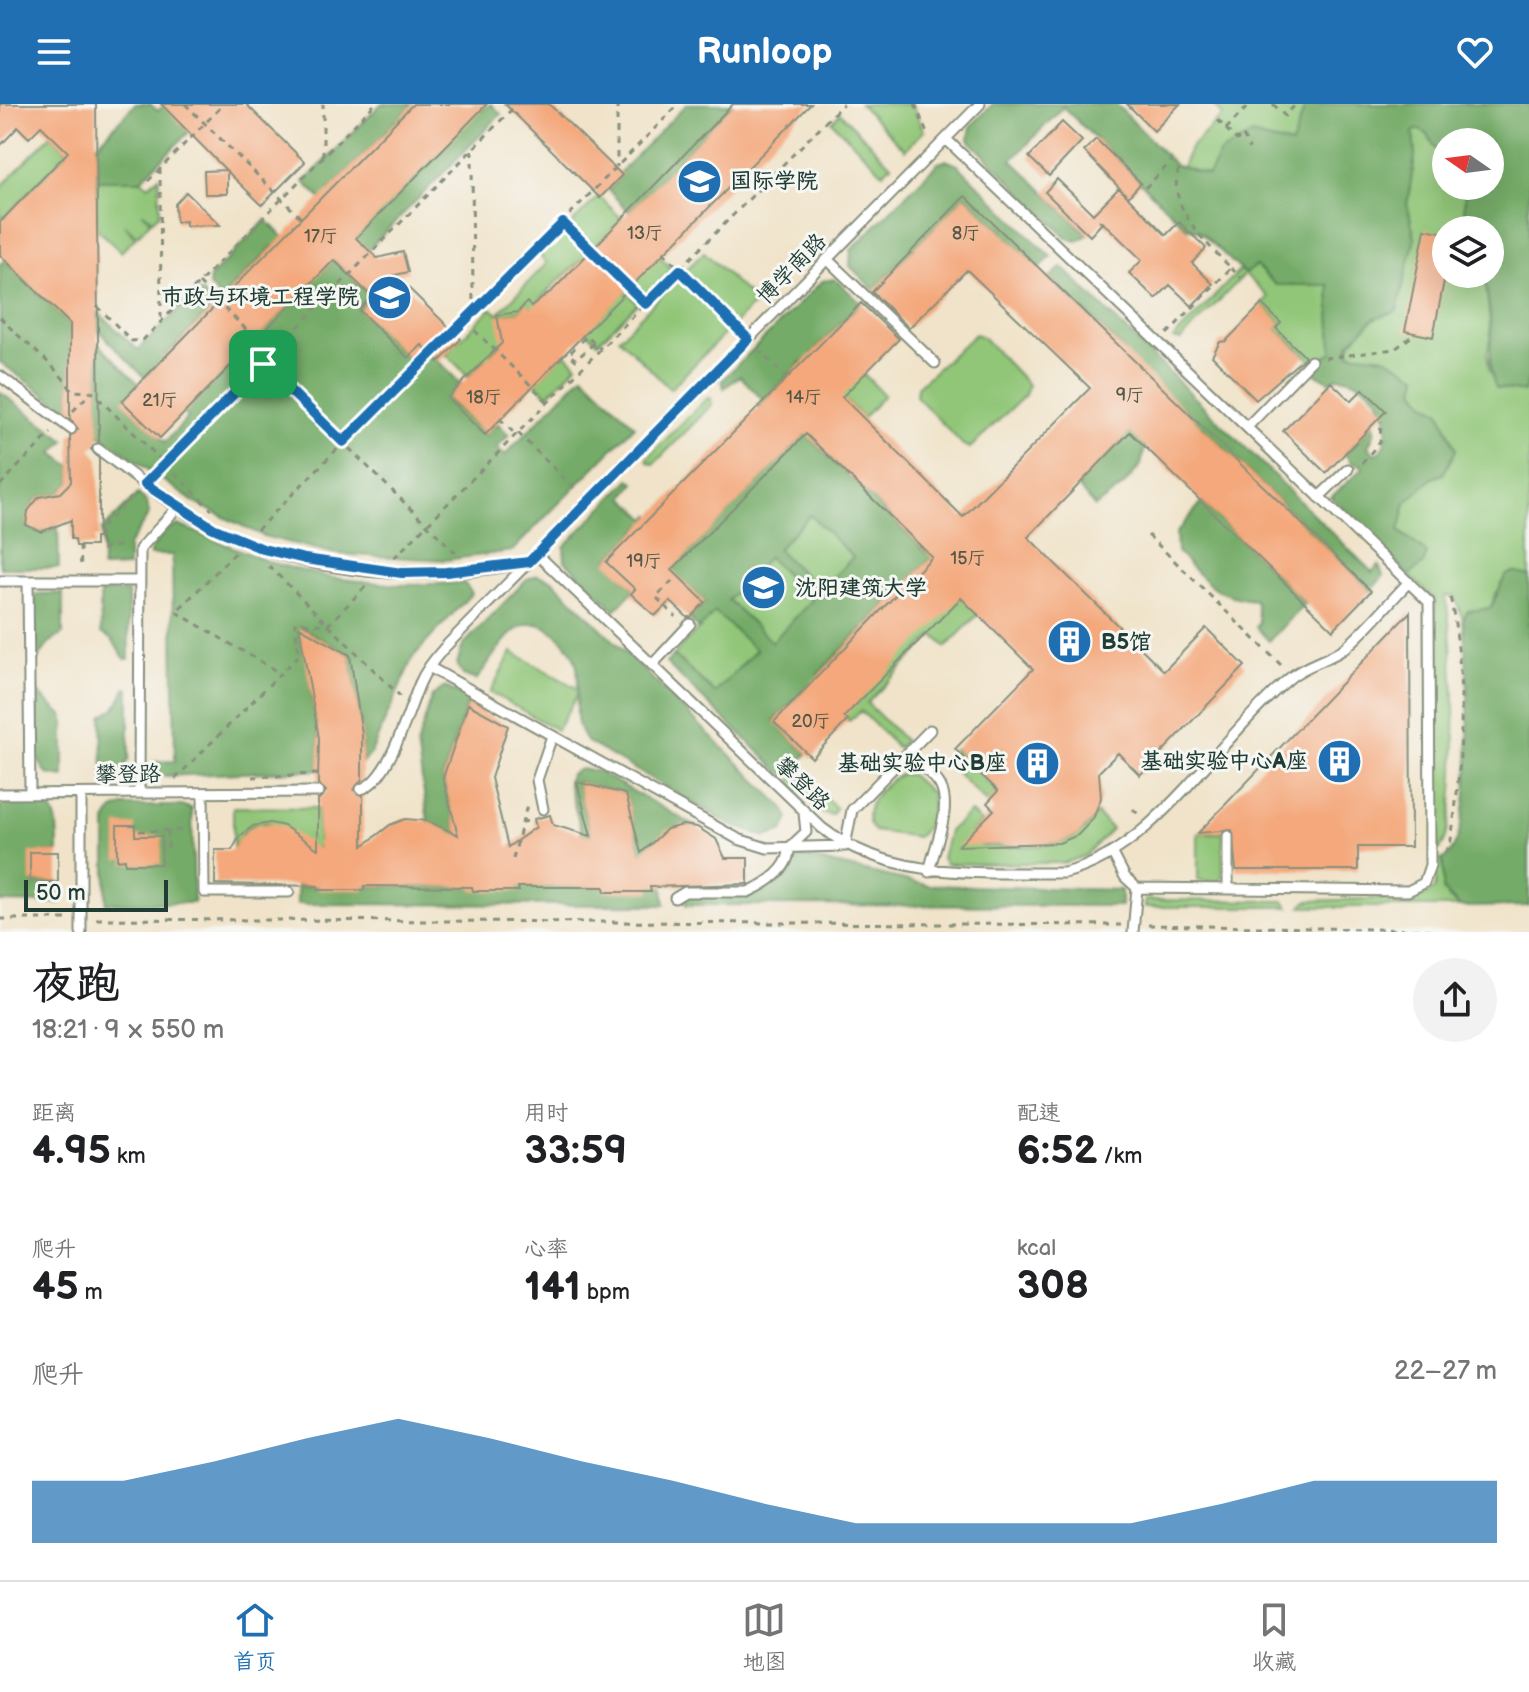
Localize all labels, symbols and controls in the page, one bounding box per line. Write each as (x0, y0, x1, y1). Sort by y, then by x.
icon: menu (32, 30, 76, 74)
icon: heart (1453, 30, 1497, 74)
text: Runloop (697, 31, 832, 74)
north arrow (1432, 128, 1504, 200)
map controls (1432, 128, 1504, 288)
school or university icon: 国际学院 (675, 157, 723, 205)
place label: 国际学院 (730, 168, 818, 195)
button: layers (1432, 216, 1504, 288)
house number: 13厅 (627, 223, 663, 244)
house number: 8厅 (952, 223, 980, 244)
house number: 17厅 (304, 226, 338, 247)
street label: 博学南路 (752, 228, 832, 310)
school or university icon: 市政与环境工程学院 (366, 273, 414, 321)
place label: 市政与环境工程学院 (161, 284, 359, 311)
pin (229, 330, 297, 398)
icon: arrive (241, 342, 285, 386)
house number: 9厅 (1116, 385, 1144, 406)
house number: 18厅 (466, 387, 502, 408)
house number: 14厅 (786, 387, 822, 408)
house number: 21厅 (142, 390, 178, 411)
house number: 15厅 (950, 548, 986, 569)
house number: 19厅 (626, 551, 662, 572)
school or university icon: 沈阳建筑大学 (740, 564, 788, 612)
place label: 沈阳建筑大学 (795, 575, 927, 602)
building icon: B5馆 (1046, 618, 1094, 666)
place label: B5馆 (1101, 629, 1151, 656)
house number: 20厅 (791, 711, 831, 732)
building icon: 基础实验中心A座 (1315, 737, 1363, 785)
building icon: 基础实验中心B座 (1014, 739, 1062, 787)
place label: 基础实验中心A座 (1141, 748, 1308, 775)
place label: 基础实验中心B座 (837, 750, 1007, 777)
street label: 攀登路 (769, 751, 835, 817)
street label: 攀登路 (95, 761, 161, 789)
scale bar (24, 876, 168, 912)
text: 50 m (36, 880, 86, 907)
text: 夜跑 (32, 958, 120, 1011)
button: share (1413, 958, 1497, 1042)
text: 18:21 · 9 × 550 m (32, 1015, 224, 1046)
text: 距离 (32, 1100, 76, 1127)
text: 用时 (524, 1100, 568, 1127)
text: 配速 (1017, 1100, 1061, 1127)
text: 4.95 (32, 1127, 111, 1175)
text: 33:59 (524, 1127, 627, 1175)
text: 6:52 (1017, 1127, 1098, 1175)
text: km (111, 1143, 146, 1170)
text: /km (1098, 1143, 1142, 1170)
text: kcal (1017, 1235, 1056, 1262)
text: 爬升 (32, 1236, 76, 1263)
text: 心率 (524, 1236, 568, 1263)
text: 308 (1017, 1262, 1089, 1310)
text: 45 (32, 1263, 79, 1311)
text: 141 (524, 1263, 581, 1311)
text: m (79, 1279, 103, 1306)
text: bpm (581, 1279, 630, 1306)
text: 22–27 m (1394, 1356, 1497, 1387)
text: 爬升 (32, 1360, 84, 1391)
tab: 首页 (233, 1598, 277, 1676)
tab: 地图 (742, 1598, 786, 1676)
tab: 收藏 (1252, 1598, 1296, 1676)

